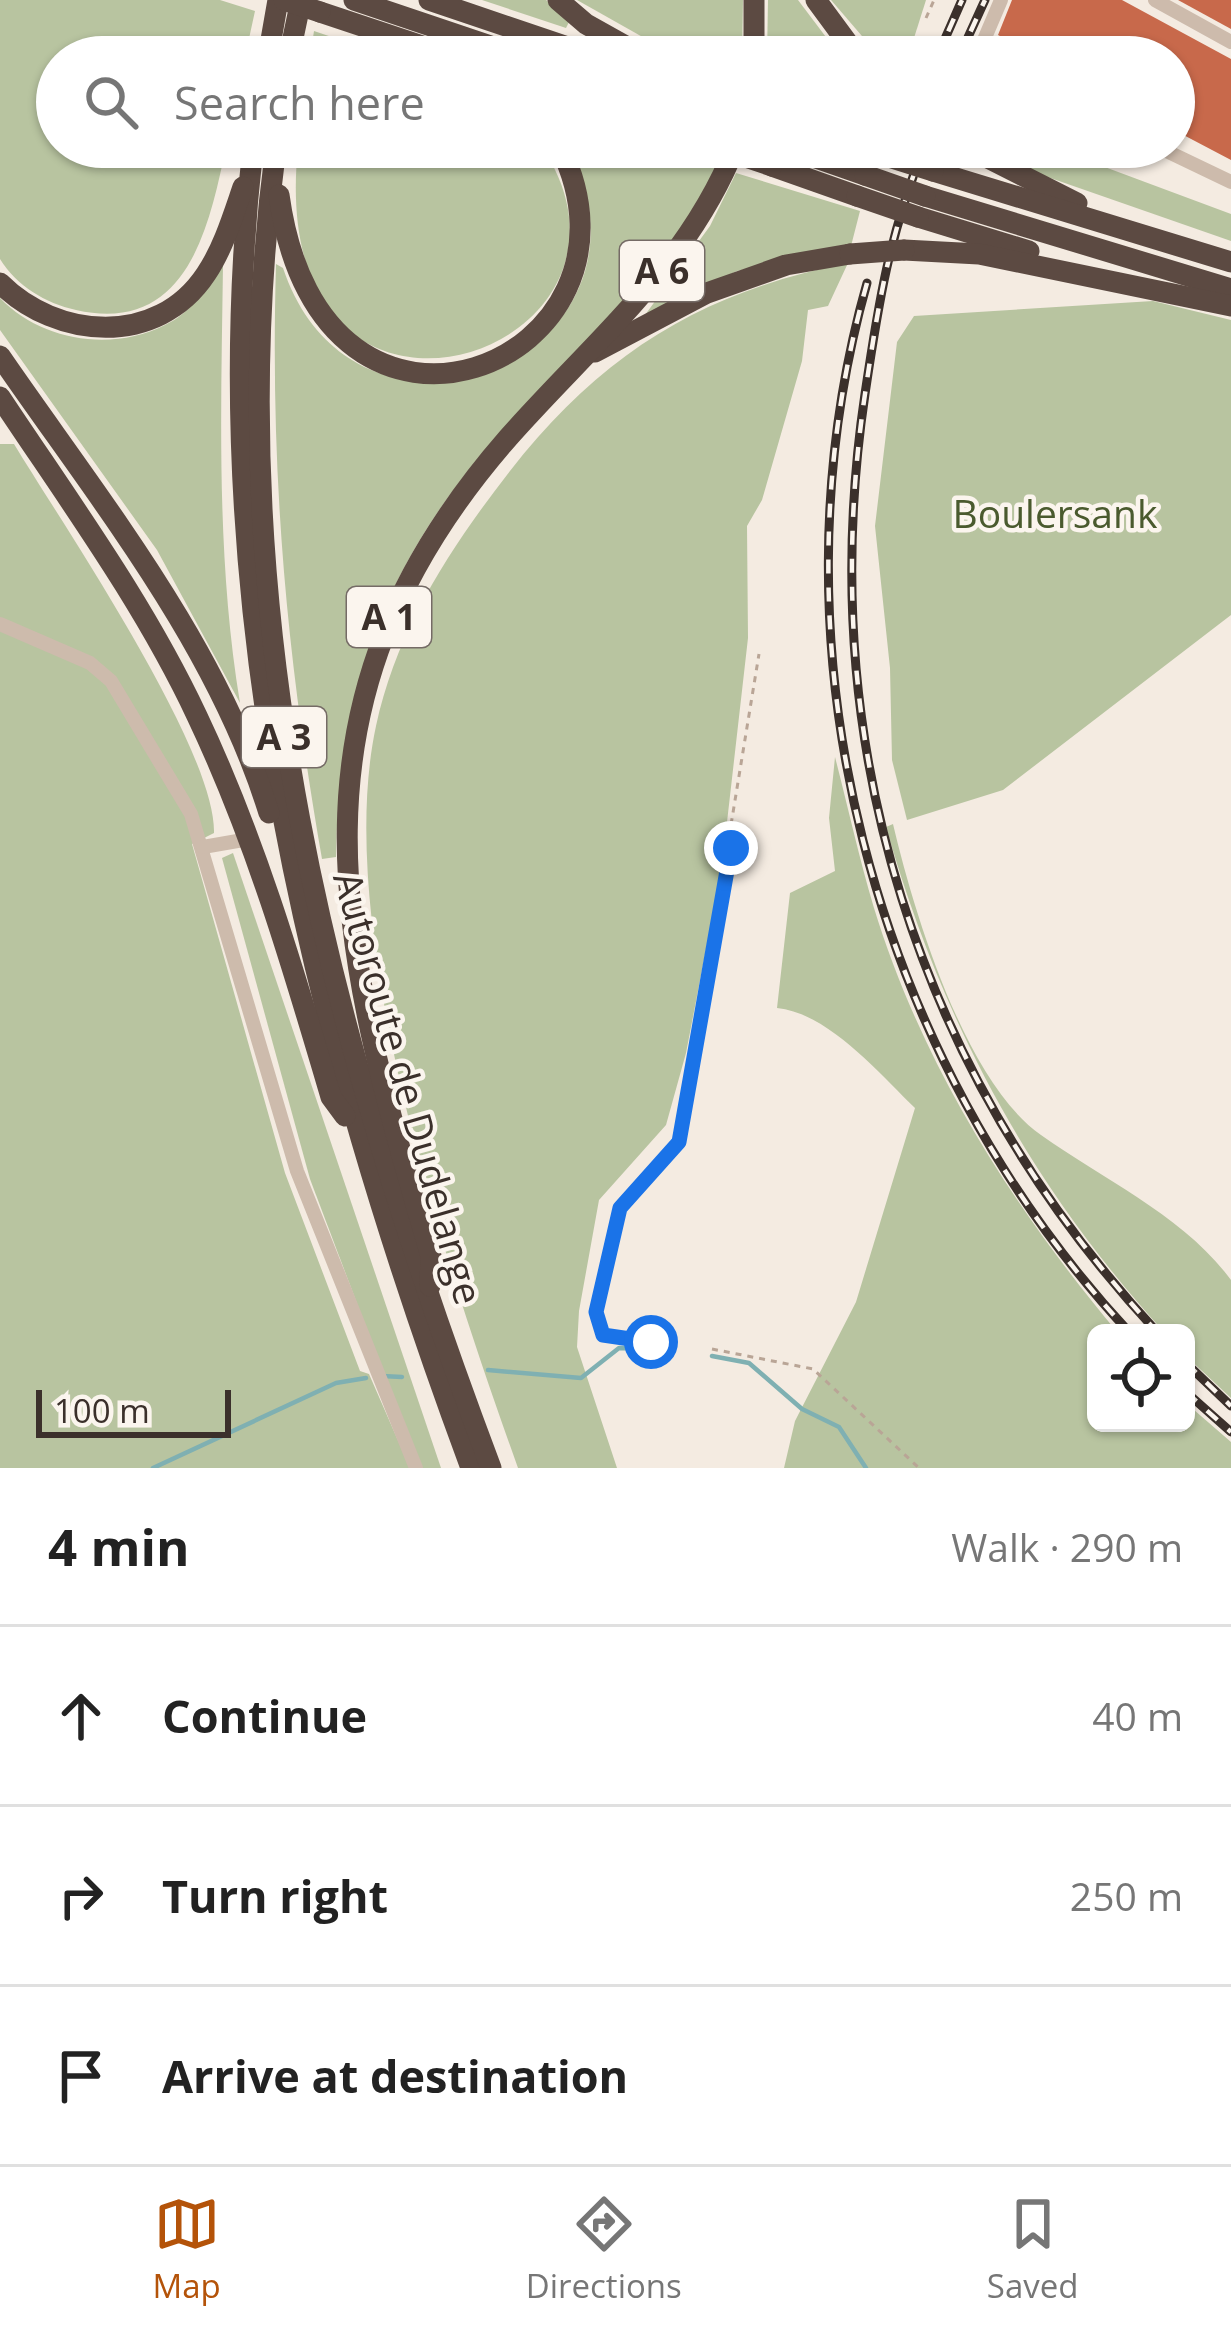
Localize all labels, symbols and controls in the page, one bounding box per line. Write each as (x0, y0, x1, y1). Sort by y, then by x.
search box (36, 36, 1195, 168)
icon: search (78, 69, 144, 135)
text: Search here (174, 72, 425, 133)
road number: A 6 (620, 241, 704, 301)
park label: Boulersank (953, 486, 1158, 539)
road number: A 1 (347, 587, 431, 647)
road number: A 3 (242, 707, 326, 767)
route end (704, 821, 758, 875)
street label: Autoroute de Dudelange (322, 865, 497, 1310)
route start (624, 1315, 678, 1369)
map controls (1087, 1324, 1195, 1432)
button: locate (1087, 1324, 1195, 1432)
scale bar (36, 1384, 231, 1437)
text: 100 m (54, 1388, 150, 1433)
text: 4 min (48, 1511, 190, 1581)
text: Walk · 290 m (951, 1520, 1183, 1573)
icon: ahead (48, 1683, 114, 1749)
text: Continue (162, 1685, 367, 1746)
text: 40 m (1092, 1689, 1183, 1742)
icon: right (48, 1863, 114, 1929)
text: Turn right (162, 1865, 388, 1926)
text: 250 m (1070, 1869, 1183, 1922)
icon: arrive (48, 2043, 114, 2109)
text: Arrive at destination (162, 2045, 628, 2106)
tab: Map (153, 2191, 221, 2308)
tab: Directions (526, 2191, 682, 2308)
tab: Saved (987, 2191, 1078, 2308)

